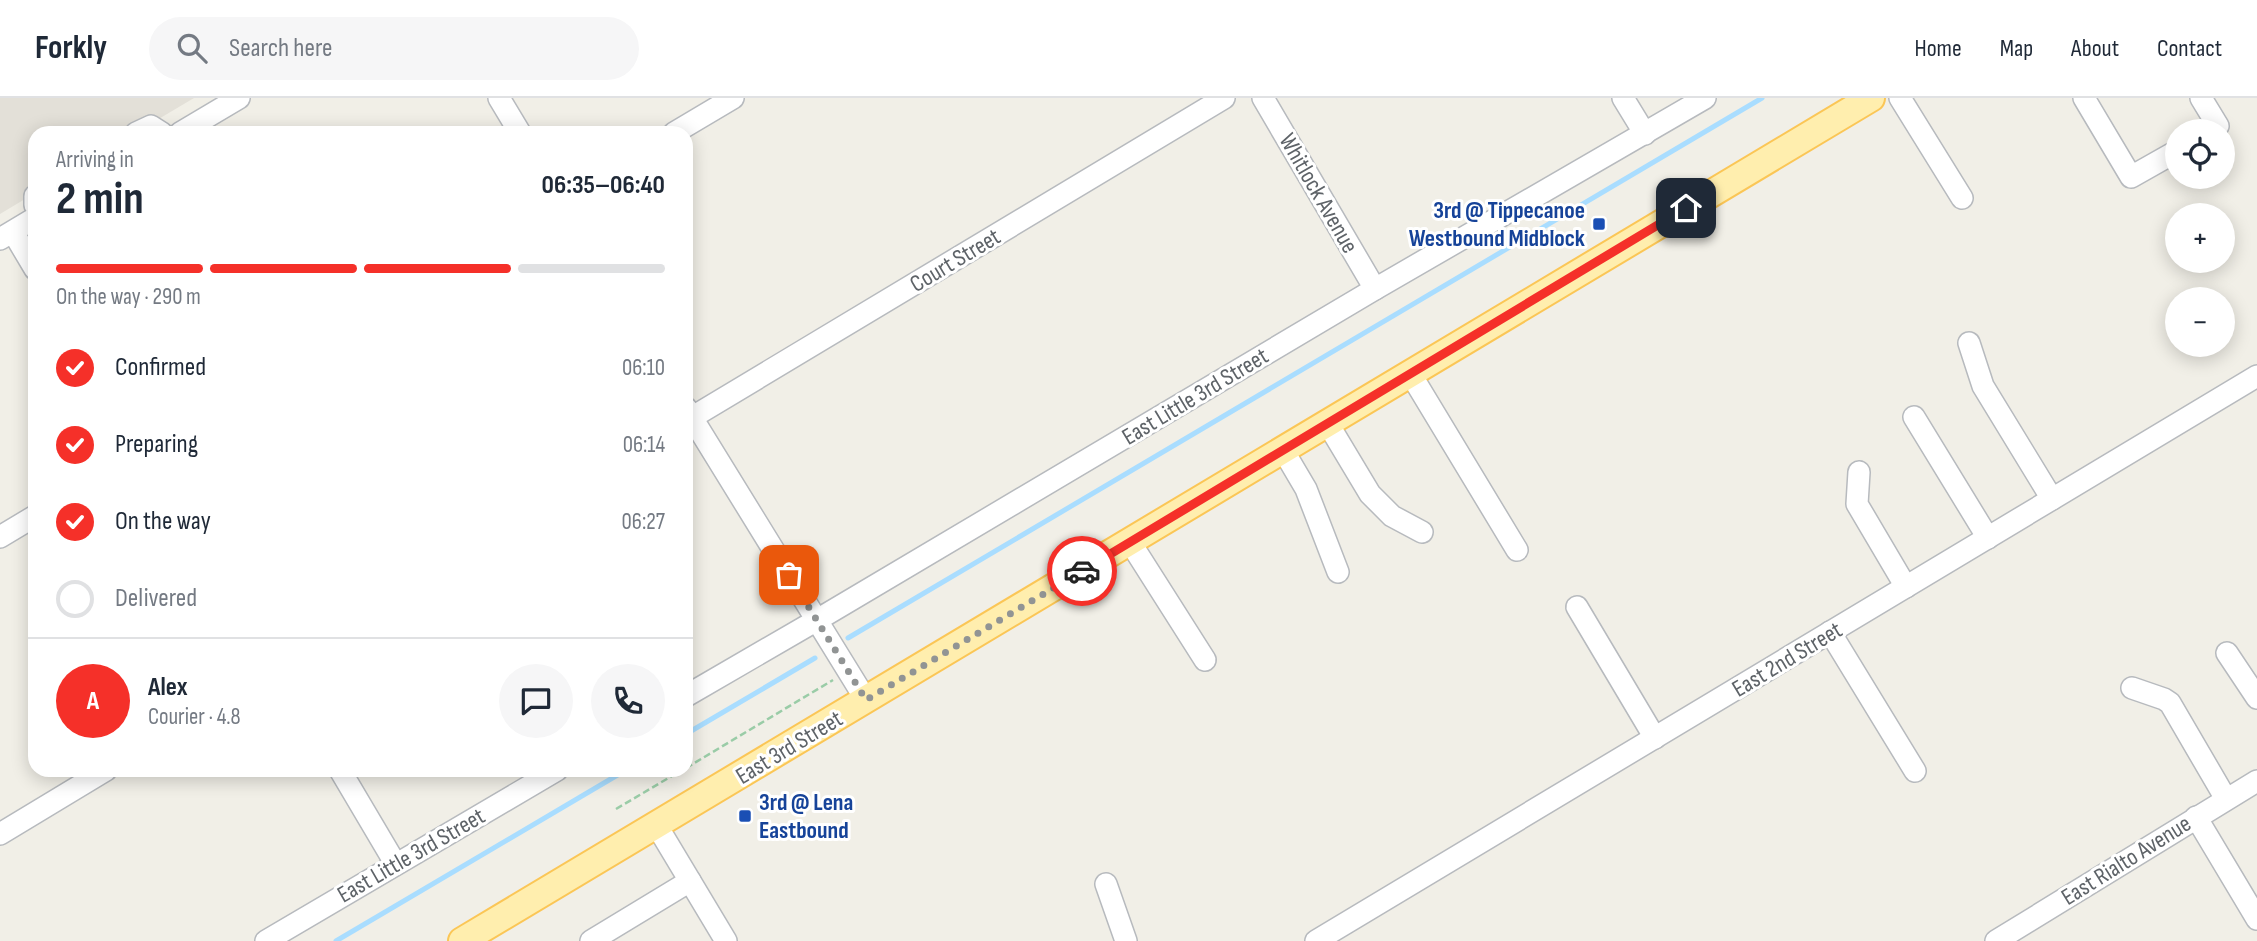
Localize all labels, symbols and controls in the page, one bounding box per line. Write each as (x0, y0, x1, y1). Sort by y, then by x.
search box (149, 17, 639, 80)
text: Forkly (35, 28, 107, 68)
icon: search (173, 29, 211, 67)
text: Search here (229, 33, 332, 64)
text: Home (1914, 34, 1962, 63)
text: Map (2000, 34, 2033, 63)
text: About (2071, 34, 2119, 63)
text: Contact (2157, 34, 2222, 63)
map controls (2165, 119, 2235, 357)
button: locate (2165, 119, 2235, 189)
street label: Whitlock Avenue (1273, 128, 1364, 258)
text: Arriving in (56, 146, 134, 174)
text: 06:35–06:40 (542, 170, 665, 201)
text: 2 min (56, 172, 144, 227)
pin (1656, 178, 1716, 238)
icon: home (1667, 189, 1705, 227)
place label: 3rd @ Tippecanoe Westbound Midblock (1409, 196, 1585, 253)
button: + (2165, 203, 2235, 273)
marker: 3rd @ Tippecanoe Westbound Midblock (1591, 216, 1607, 232)
street label: Court Street (905, 222, 1006, 299)
text: On the way · 290 m (56, 283, 201, 311)
button: − (2165, 287, 2235, 357)
street label: East Little 3rd Street (1117, 341, 1274, 451)
icon: check (56, 349, 94, 387)
text: Confirmed (115, 352, 206, 383)
text: 06:10 (622, 354, 665, 382)
icon: check (56, 426, 94, 464)
text: Preparing (115, 429, 198, 460)
text: 06:14 (623, 431, 665, 459)
icon: check (56, 503, 94, 541)
text: On the way (115, 506, 211, 537)
text: 06:27 (622, 508, 665, 536)
courier (1047, 536, 1117, 606)
pin (759, 545, 819, 605)
icon: car (1063, 552, 1101, 590)
icon: bag (770, 556, 808, 594)
text: Delivered (115, 583, 197, 614)
street label: East 2nd Street (1727, 615, 1847, 704)
button: chat (499, 664, 573, 738)
button: phone (591, 664, 665, 738)
text: Alex (148, 672, 188, 703)
text: A (87, 686, 99, 717)
text: Courier · 4.8 (148, 703, 241, 731)
street label: East 3rd Street (731, 704, 848, 791)
place label: 3rd @ Lena Eastbound (759, 788, 853, 845)
street label: East Little 3rd Street (332, 802, 490, 909)
marker: 3rd @ Lena Eastbound (737, 808, 753, 824)
street label: East Rialto Avenue (2056, 809, 2196, 912)

